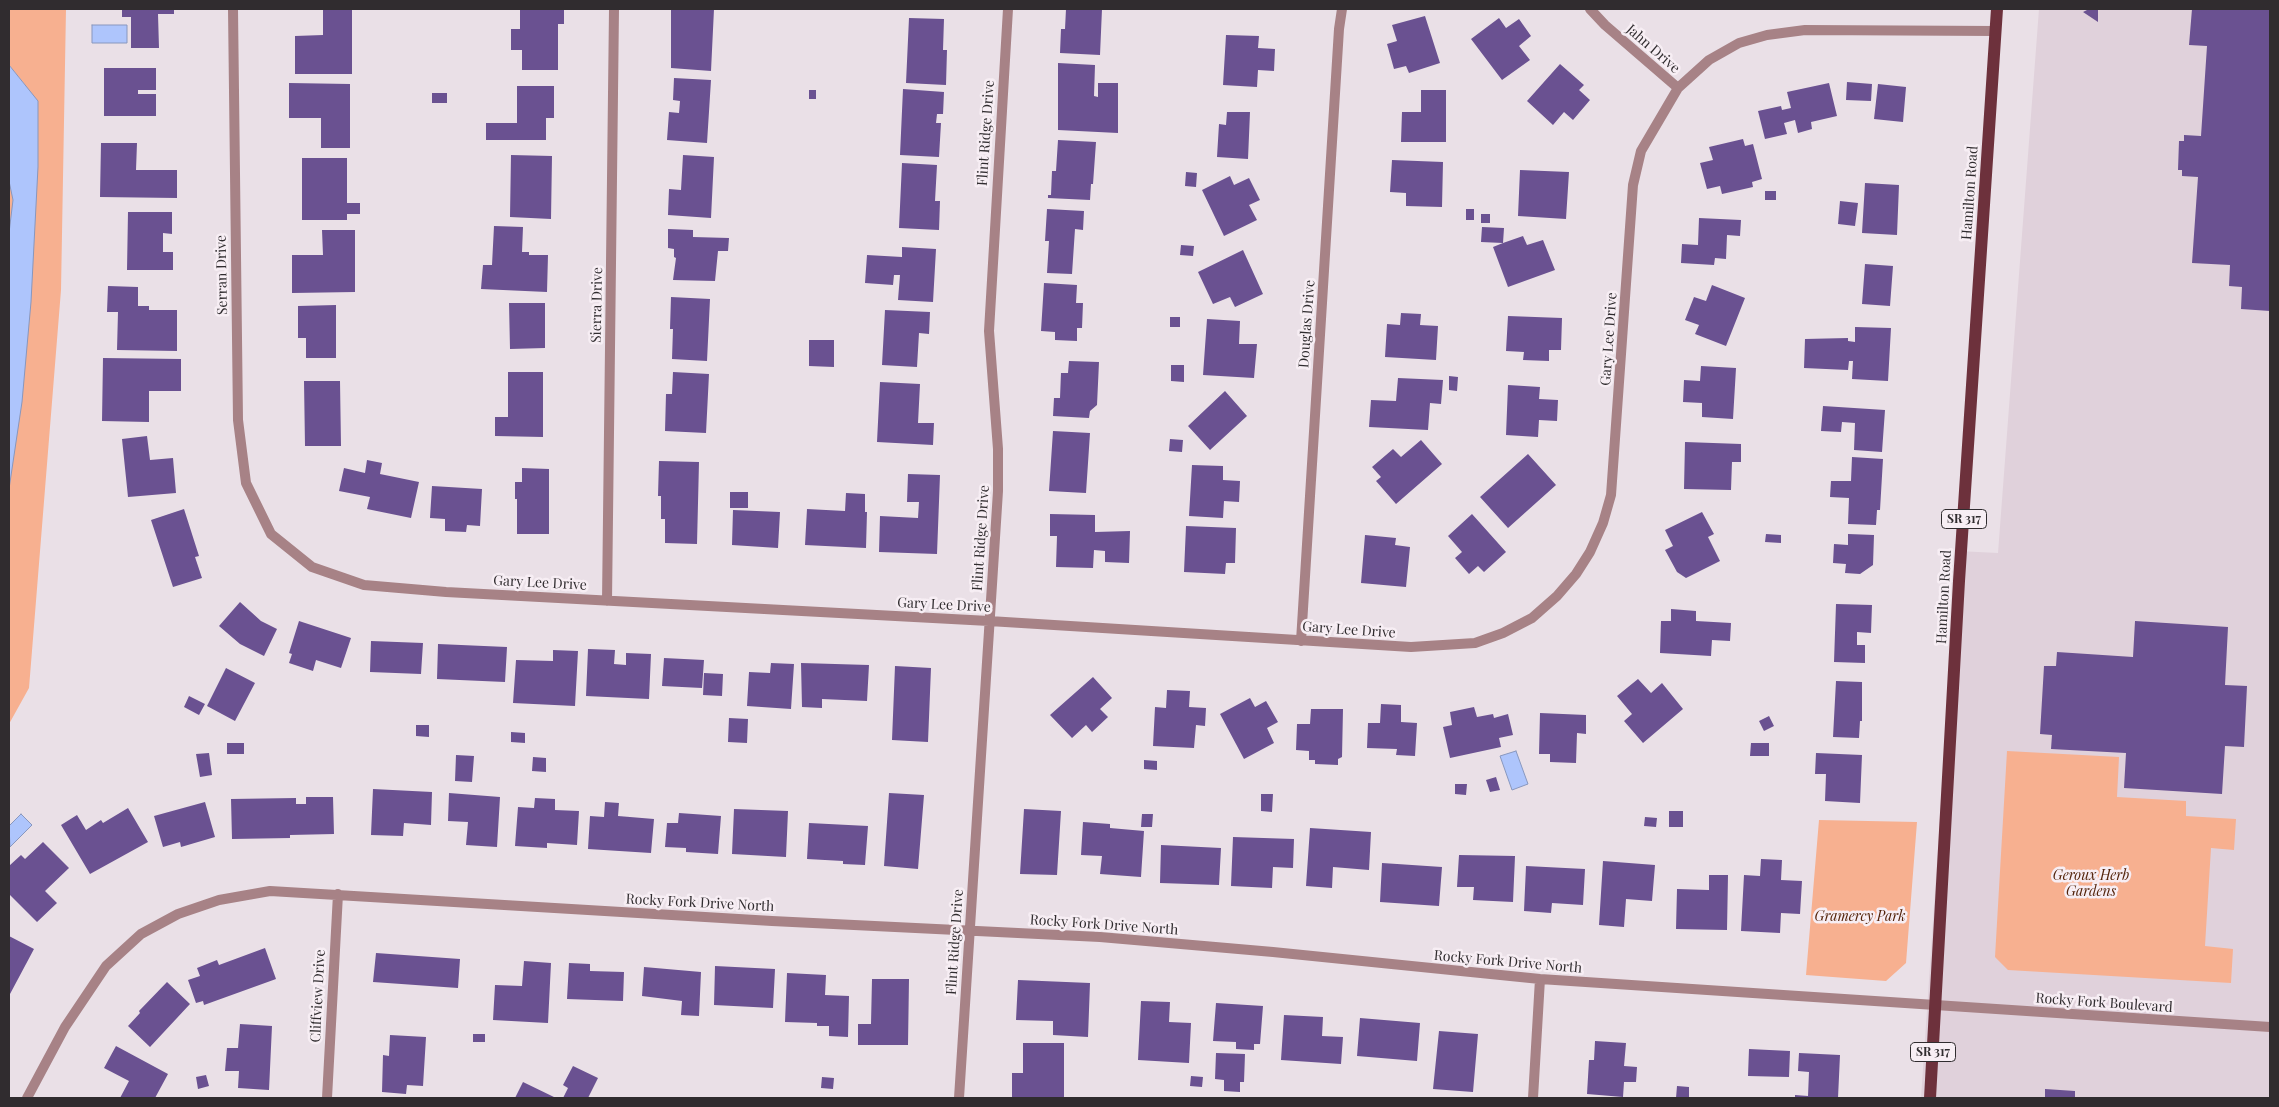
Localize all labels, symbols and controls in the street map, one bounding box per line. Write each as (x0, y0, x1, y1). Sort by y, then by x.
street label: Jahn Drive (1623, 21, 1683, 77)
street label: Flint Ridge Drive (974, 79, 998, 187)
street label: Hamilton Road (1958, 145, 1982, 241)
street label: Serran Drive (213, 235, 231, 315)
street label: Sierra Drive (588, 267, 606, 343)
street label: Douglas Drive (1296, 279, 1318, 369)
street label: Gary Lee Drive (1597, 292, 1621, 386)
street label: Flint Ridge Drive (969, 484, 993, 592)
road number: SR 317 (1942, 509, 1986, 528)
street label: Hamilton Road (1933, 549, 1955, 645)
street label: Gary Lee Drive (493, 572, 587, 594)
street label: Gary Lee Drive (897, 594, 991, 616)
street label: Gary Lee Drive (1302, 618, 1396, 642)
park label: Geroux Herb Gardens (2053, 868, 2129, 900)
street label: Flint Ridge Drive (943, 888, 967, 996)
street label: Rocky Fork Drive North (625, 891, 775, 915)
park label: Gramercy Park (1815, 909, 1905, 925)
street label: Rocky Fork Drive North (1029, 911, 1179, 939)
street label: Rocky Fork Drive North (1433, 947, 1583, 977)
street label: Cliffview Drive (307, 949, 329, 1043)
street label: Rocky Fork Boulevard (2035, 990, 2173, 1016)
road number: SR 317 (1910, 1042, 1956, 1062)

